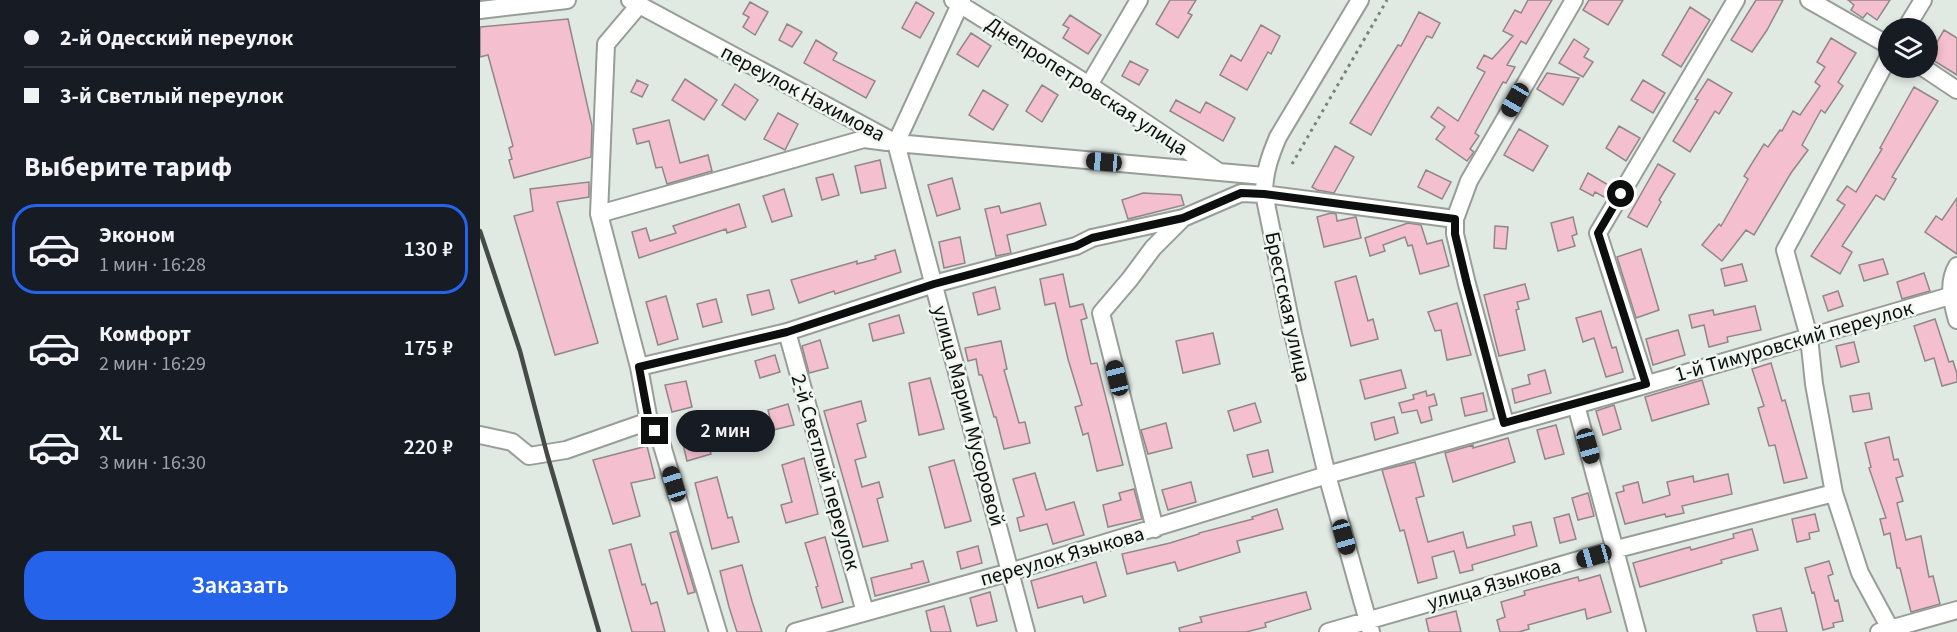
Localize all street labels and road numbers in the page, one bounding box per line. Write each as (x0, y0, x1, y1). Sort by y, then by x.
street label: Днепропетровская улица (980, 9, 1194, 163)
street label: переулок Нахимова (715, 37, 891, 149)
street label: Брестская улица (1257, 229, 1319, 385)
street label: 1-й Тимуровский переулок (1671, 292, 1917, 389)
street label: улица Марии Мусоровой (925, 302, 1013, 530)
street label: 2-й Светлый переулок (784, 370, 869, 574)
street label: переулок Языкова (976, 518, 1148, 594)
street label: улица Языкова (1424, 551, 1564, 617)

